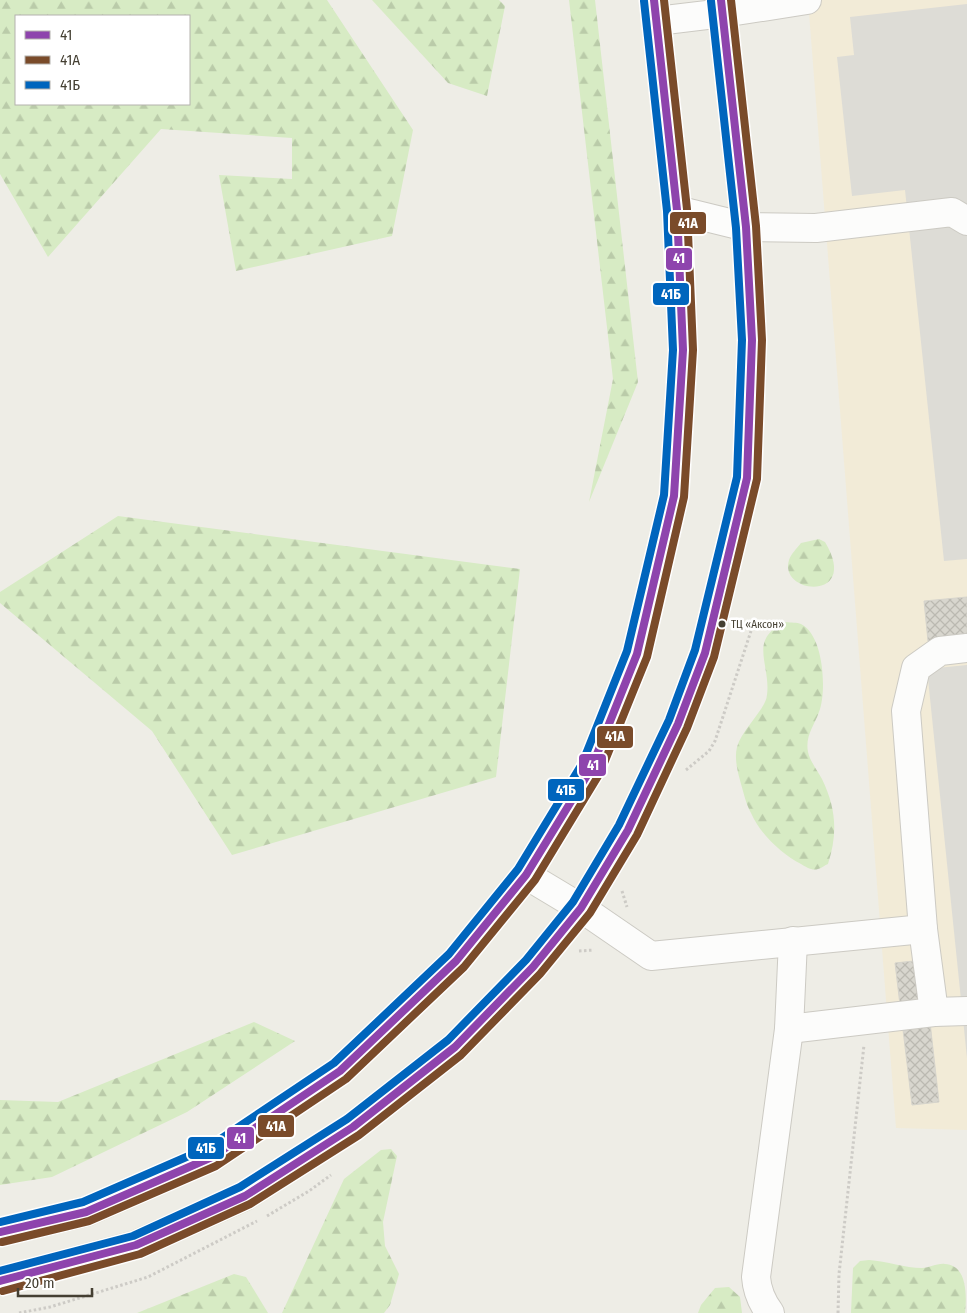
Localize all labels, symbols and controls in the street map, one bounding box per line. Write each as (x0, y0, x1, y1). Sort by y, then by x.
legend (15, 15, 190, 105)
text: 41 (60, 26, 72, 44)
text: 41А (60, 51, 80, 69)
text: 41Б (60, 76, 80, 94)
line badge: 41А (669, 211, 707, 235)
text: 41А (678, 215, 698, 232)
line badge: 41 (665, 247, 693, 271)
text: 41 (673, 250, 685, 267)
line badge: 41Б (652, 282, 690, 306)
text: 41Б (661, 286, 681, 303)
place label: ТЦ «Аксон» (731, 618, 784, 631)
marker: ТЦ «Аксон» (717, 619, 727, 629)
line badge: 41А (596, 725, 634, 749)
text: 41А (605, 728, 625, 745)
line badge: 41 (578, 753, 607, 777)
text: 41 (587, 757, 599, 774)
line badge: 41Б (547, 778, 585, 802)
text: 41Б (556, 782, 576, 799)
line badge: 41А (257, 1114, 295, 1138)
text: 41А (266, 1118, 286, 1135)
line badge: 41 (226, 1126, 255, 1150)
text: 41 (234, 1130, 246, 1147)
line badge: 41Б (187, 1136, 225, 1160)
text: 41Б (196, 1140, 216, 1157)
scale bar (18, 1266, 91, 1298)
text: 20 m (25, 1274, 55, 1292)

